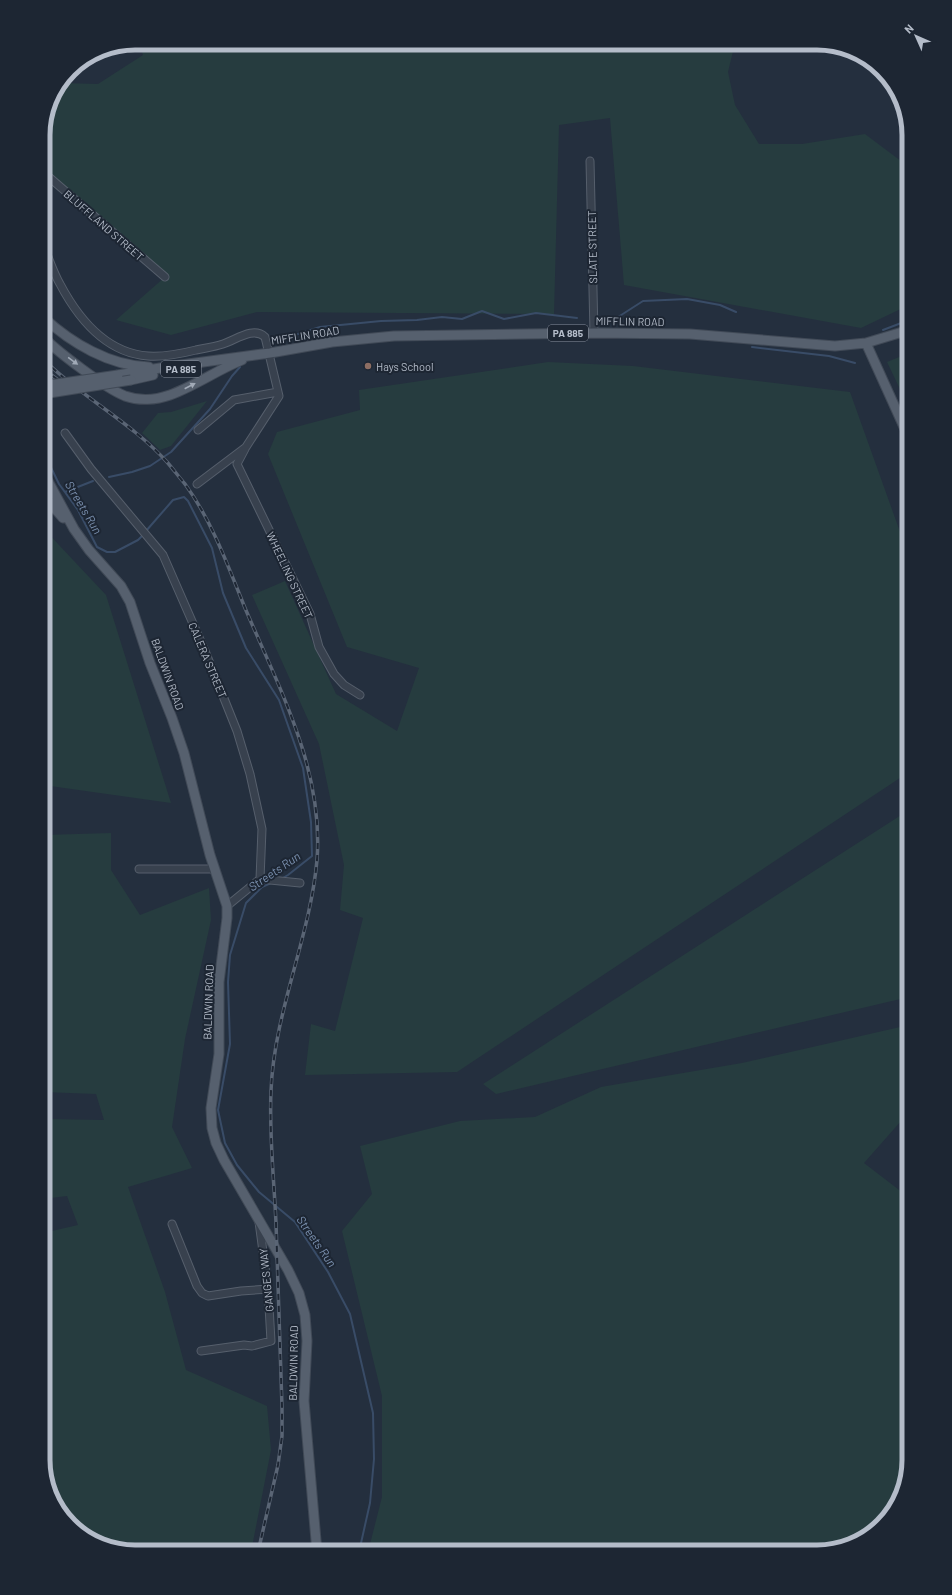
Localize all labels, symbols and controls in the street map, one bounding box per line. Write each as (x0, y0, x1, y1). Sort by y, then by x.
north arrow (896, 16, 936, 56)
text: N (901, 21, 916, 36)
street label: BLUFFLAND STREET (62, 187, 146, 263)
street label: SLATE STREET (585, 210, 599, 284)
street label: MIFFLIN ROAD (595, 314, 665, 328)
street label: MIFFLIN ROAD (270, 323, 340, 347)
road number: PA 885 (548, 325, 588, 341)
one-way arrow (68, 357, 78, 365)
place label: Hays School (376, 360, 434, 373)
road number: PA 885 (161, 361, 201, 377)
marker: Hays School (363, 361, 373, 371)
one-way arrow (184, 383, 196, 389)
water label: Streets Run (63, 478, 105, 536)
street label: WHEELING STREET (264, 529, 316, 621)
street label: CALERA STREET (186, 620, 230, 700)
street label: BALDWIN ROAD (149, 636, 187, 712)
water label: Streets Run (245, 849, 303, 893)
street label: BALDWIN ROAD (200, 964, 216, 1040)
water label: Streets Run (294, 1213, 340, 1269)
street label: GANGES WAY (256, 1248, 276, 1312)
street label: BALDWIN ROAD (286, 1325, 300, 1401)

